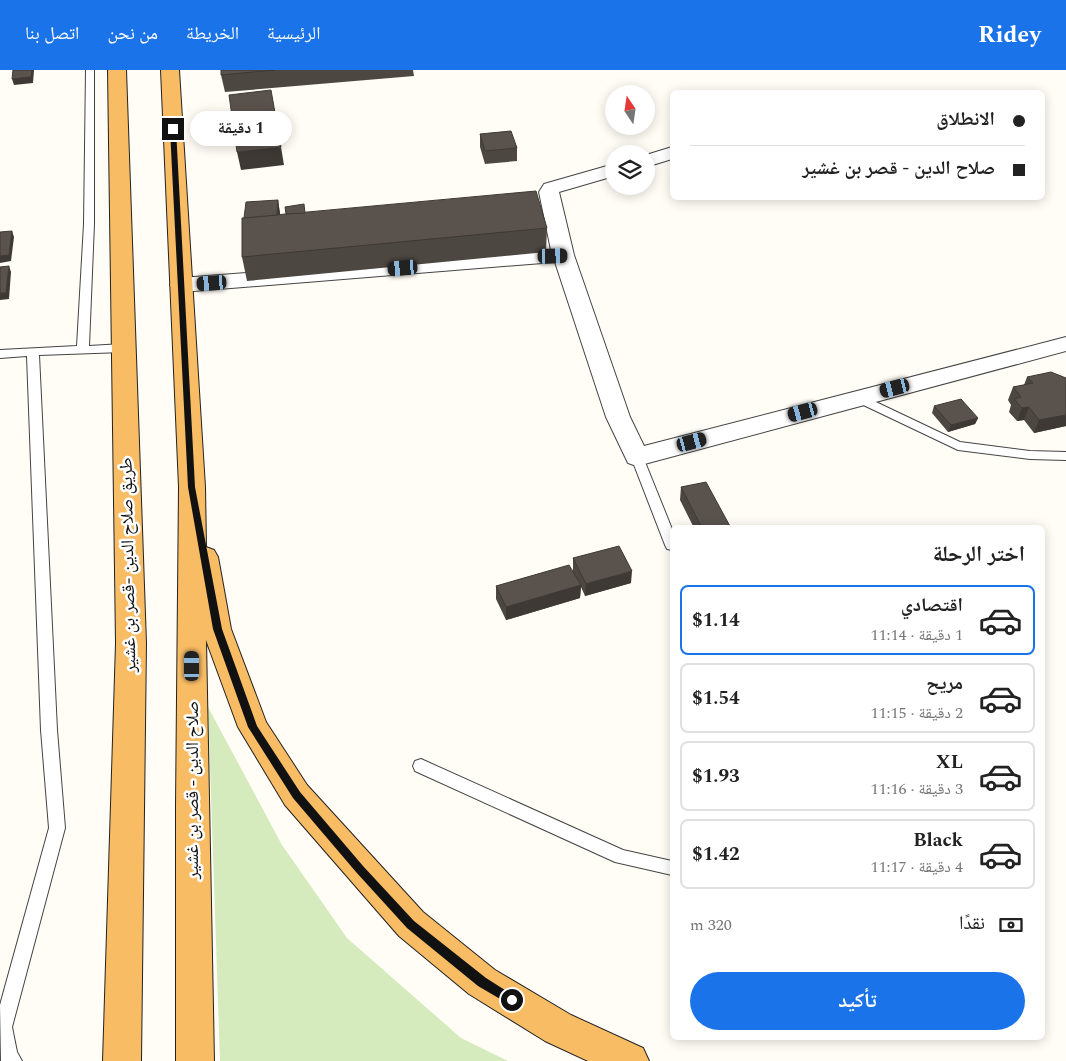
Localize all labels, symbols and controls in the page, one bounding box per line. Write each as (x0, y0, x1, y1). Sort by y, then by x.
text: Ridey (978, 17, 1041, 53)
text: اتصل بنا (25, 20, 79, 47)
text: من نحن (107, 20, 158, 47)
text: الخريطة (186, 20, 239, 47)
text: الرئيسية (267, 20, 320, 47)
north arrow (605, 85, 655, 135)
map controls (605, 85, 655, 195)
text: الانطلاق (936, 105, 995, 134)
callout: 1 دقيقة (190, 112, 293, 146)
text: 1 دقيقة (218, 116, 264, 140)
route end (162, 118, 184, 140)
button: layers (605, 145, 655, 195)
text: صلاح الدين - قصر بن غشير (802, 154, 995, 183)
car (537, 248, 568, 264)
car (387, 259, 418, 277)
car (196, 274, 227, 292)
car (878, 377, 911, 399)
car (786, 401, 819, 423)
car (675, 431, 708, 453)
street label: طريق صلاح الدين -قصر بن غشير (113, 457, 143, 674)
text: اختر الرحلة (933, 538, 1025, 571)
text: اقتصادي (901, 591, 963, 620)
icon: car (978, 598, 1023, 643)
text: $1.14 (692, 606, 740, 635)
text: 1 دقيقة · 11:14 (870, 623, 963, 647)
car (184, 651, 199, 681)
text: مريح (926, 669, 963, 698)
icon: car (978, 676, 1023, 721)
text: $1.54 (692, 684, 740, 713)
street label: صلاح الدين - قصر بن غشير (179, 701, 206, 880)
text: 2 دقيقة · 11:15 (870, 701, 963, 725)
text: XL (936, 748, 963, 777)
icon: car (978, 754, 1023, 799)
text: $1.93 (692, 762, 740, 791)
text: 3 دقيقة · 11:16 (870, 777, 963, 801)
text: Black (913, 826, 963, 855)
icon: car (978, 832, 1023, 877)
text: $1.42 (692, 840, 740, 869)
text: 4 دقيقة · 11:17 (870, 855, 963, 879)
text: نقدًا (959, 909, 985, 938)
icon: cash (997, 911, 1025, 939)
text: 320 m (690, 913, 732, 937)
button: تأكيد (690, 972, 1025, 1030)
route start (501, 989, 523, 1011)

